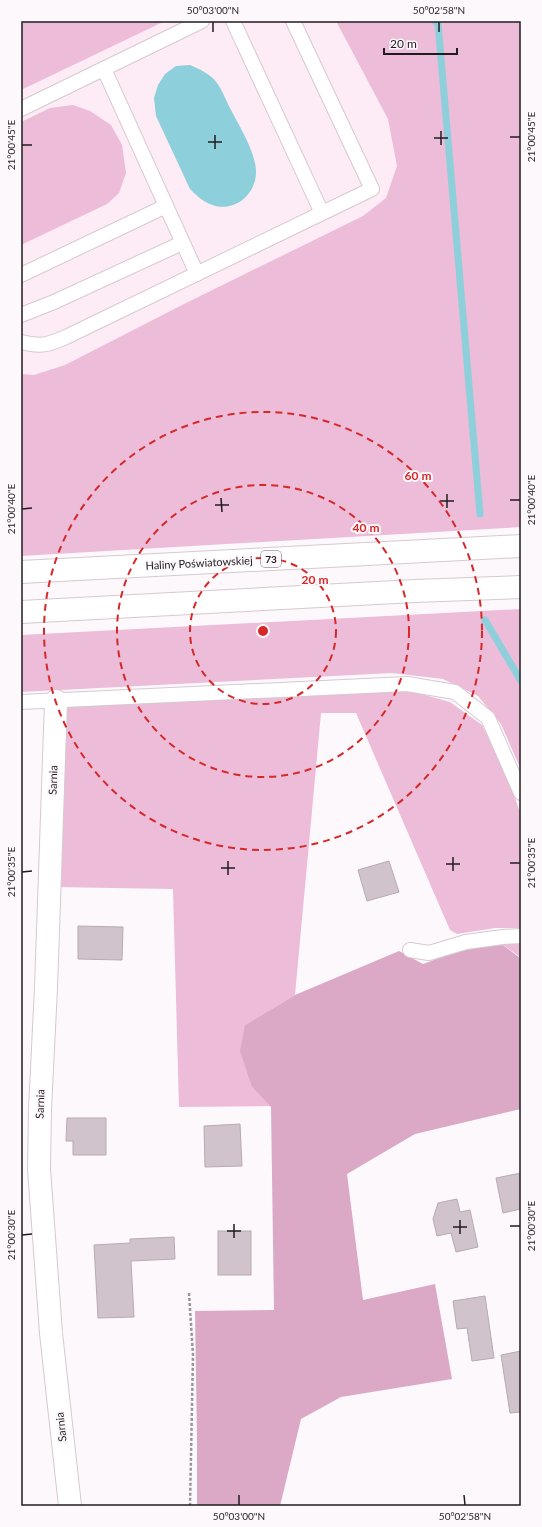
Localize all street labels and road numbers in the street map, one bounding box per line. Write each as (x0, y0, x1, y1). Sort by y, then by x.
road number: 73 (261, 551, 281, 567)
street label: Haliny Poświatowskiej (145, 553, 253, 572)
street label: Sarnia (45, 765, 60, 795)
street label: Sarnia (32, 1089, 47, 1119)
street label: Sarnia (52, 1412, 69, 1442)

